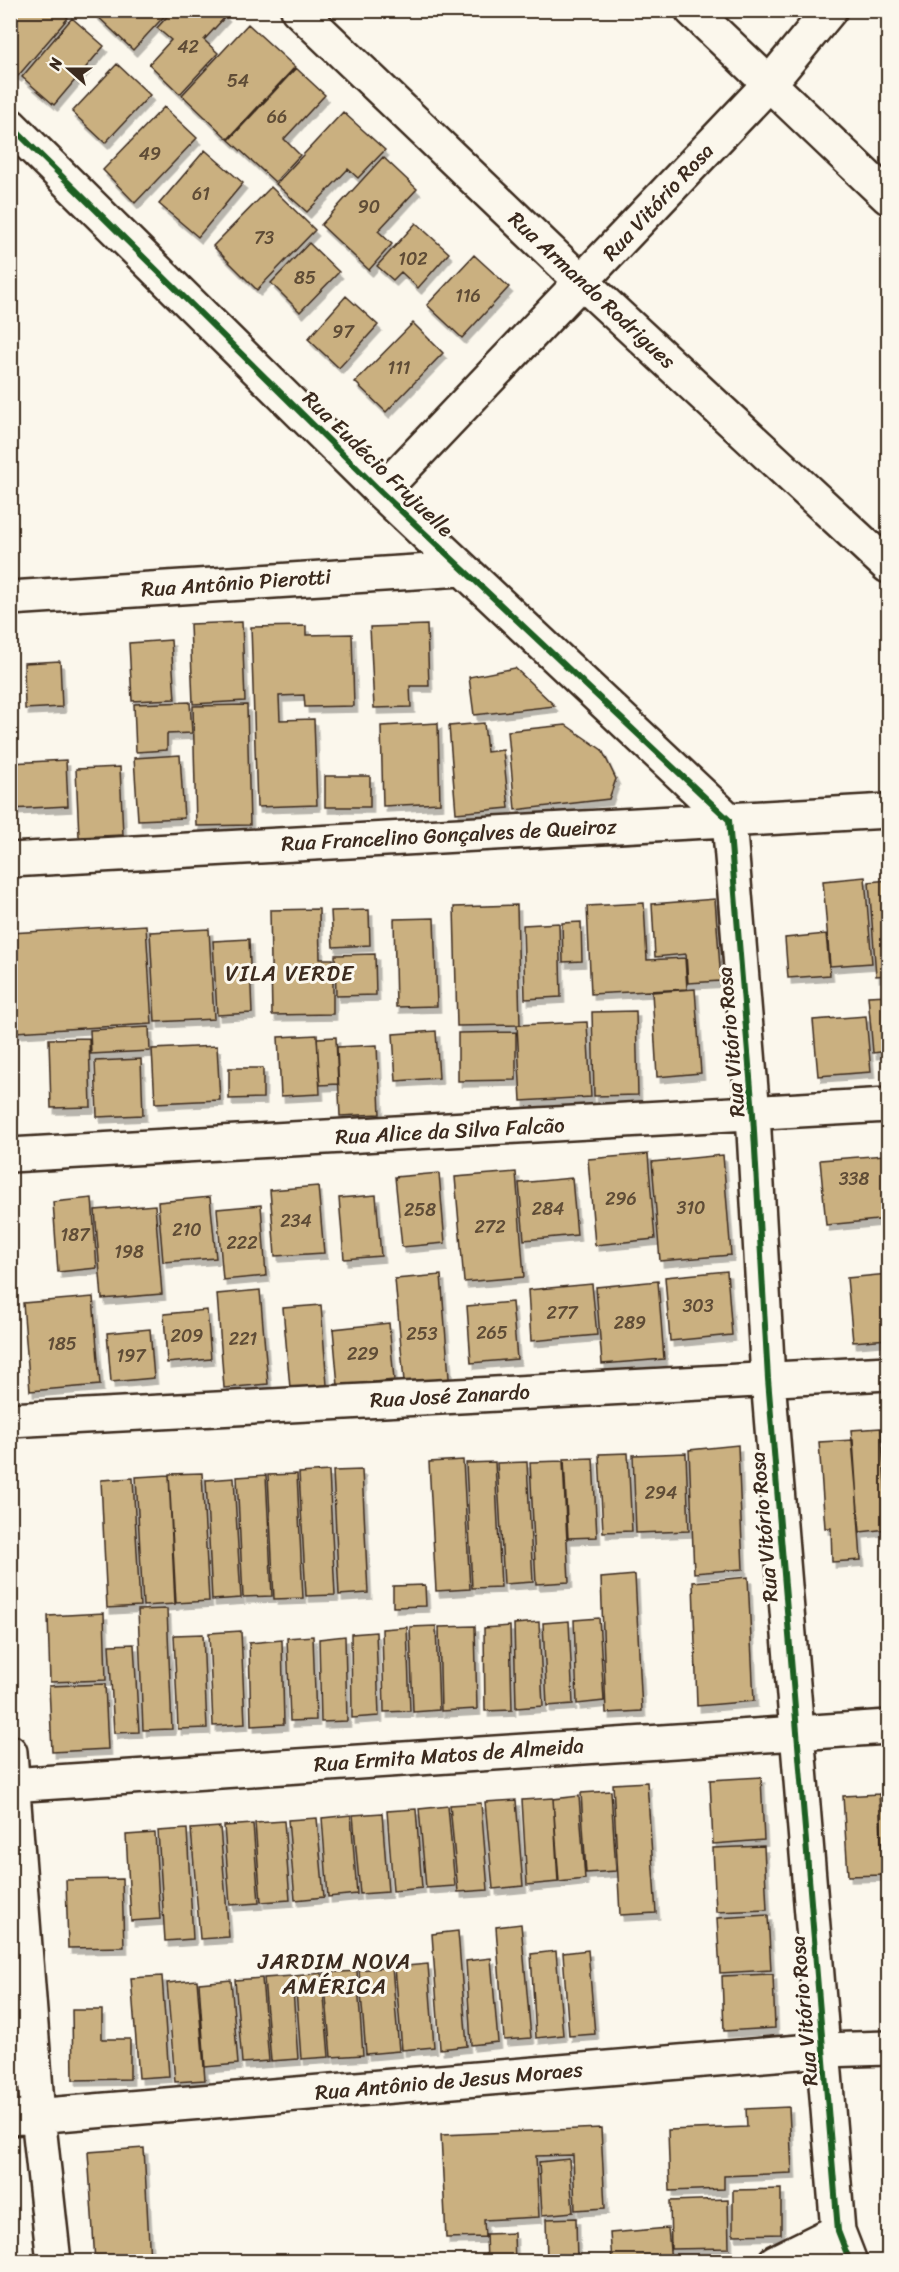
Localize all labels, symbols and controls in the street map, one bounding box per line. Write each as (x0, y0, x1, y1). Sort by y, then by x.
house number: 42 (177, 31, 199, 63)
north arrow (39, 39, 99, 99)
text: N (40, 53, 71, 75)
house number: 54 (227, 65, 249, 97)
house number: 66 (267, 101, 287, 133)
street label: Rua Vitório Rosa (593, 134, 724, 270)
house number: 49 (139, 138, 161, 170)
house number: 61 (192, 178, 210, 210)
house number: 90 (358, 191, 380, 223)
street label: Rua Armando Rodrigues (499, 201, 685, 379)
house number: 73 (254, 222, 274, 254)
house number: 102 (398, 243, 428, 275)
house number: 85 (294, 262, 316, 294)
house number: 116 (455, 280, 481, 312)
house number: 97 (332, 316, 355, 348)
house number: 111 (387, 352, 411, 384)
street label: Rua Eudécio Frujuelle (293, 381, 463, 547)
street label: Rua Antônio Pierotti (140, 557, 333, 609)
street label: Rua Francelino Gonçalves de Queiroz (280, 807, 619, 863)
district label: VILA VERDE (225, 954, 355, 993)
street label: Rua Vitório Rosa (705, 965, 757, 1119)
street label: Rua Alice da Silva Falcão (334, 1106, 566, 1156)
house number: 338 (839, 1163, 869, 1195)
house number: 296 (605, 1183, 637, 1215)
house number: 310 (677, 1192, 705, 1224)
house number: 284 (532, 1193, 564, 1225)
house number: 258 (404, 1194, 436, 1226)
house number: 234 (280, 1205, 312, 1237)
house number: 272 (474, 1211, 506, 1243)
house number: 210 (172, 1214, 202, 1246)
house number: 187 (61, 1219, 91, 1251)
house number: 222 (226, 1227, 258, 1259)
house number: 198 (114, 1236, 144, 1268)
house number: 303 (682, 1290, 714, 1322)
house number: 277 (547, 1297, 579, 1329)
house number: 289 (614, 1307, 646, 1339)
house number: 265 (476, 1317, 508, 1349)
house number: 253 (406, 1318, 438, 1350)
house number: 209 (171, 1320, 203, 1352)
house number: 221 (229, 1323, 258, 1355)
house number: 185 (47, 1328, 77, 1360)
house number: 229 (347, 1338, 379, 1370)
house number: 197 (116, 1340, 147, 1372)
street label: Rua José Zanardo (369, 1373, 531, 1419)
street label: Rua Vitório Rosa (738, 1450, 790, 1604)
house number: 294 (645, 1477, 677, 1509)
street label: Rua Ermita Matos de Almeida (313, 1727, 586, 1783)
street label: Rua Vitório Rosa (778, 1934, 830, 2088)
district label: JARDIM NOVA AMÉRICA (257, 1942, 412, 2006)
street label: Rua Antônio de Jesus Moraes (314, 2050, 585, 2112)

